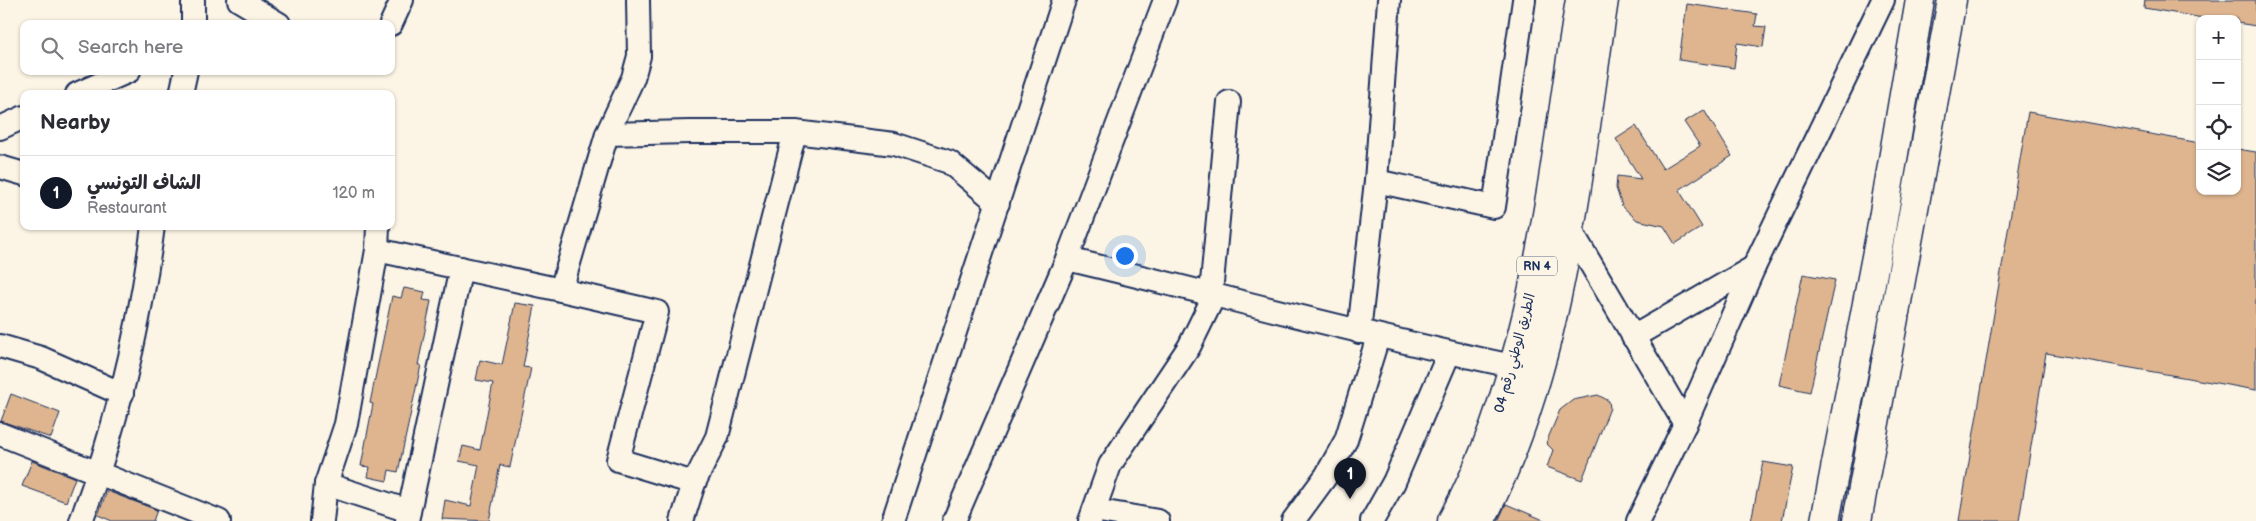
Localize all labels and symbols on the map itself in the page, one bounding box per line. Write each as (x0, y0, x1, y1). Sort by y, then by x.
your location (1112, 243, 1138, 269)
road number: RN 4 (1517, 256, 1557, 276)
street label: الطريق الوطني رقم 04 (1490, 291, 1543, 416)
pin: 1 (1334, 458, 1366, 499)

